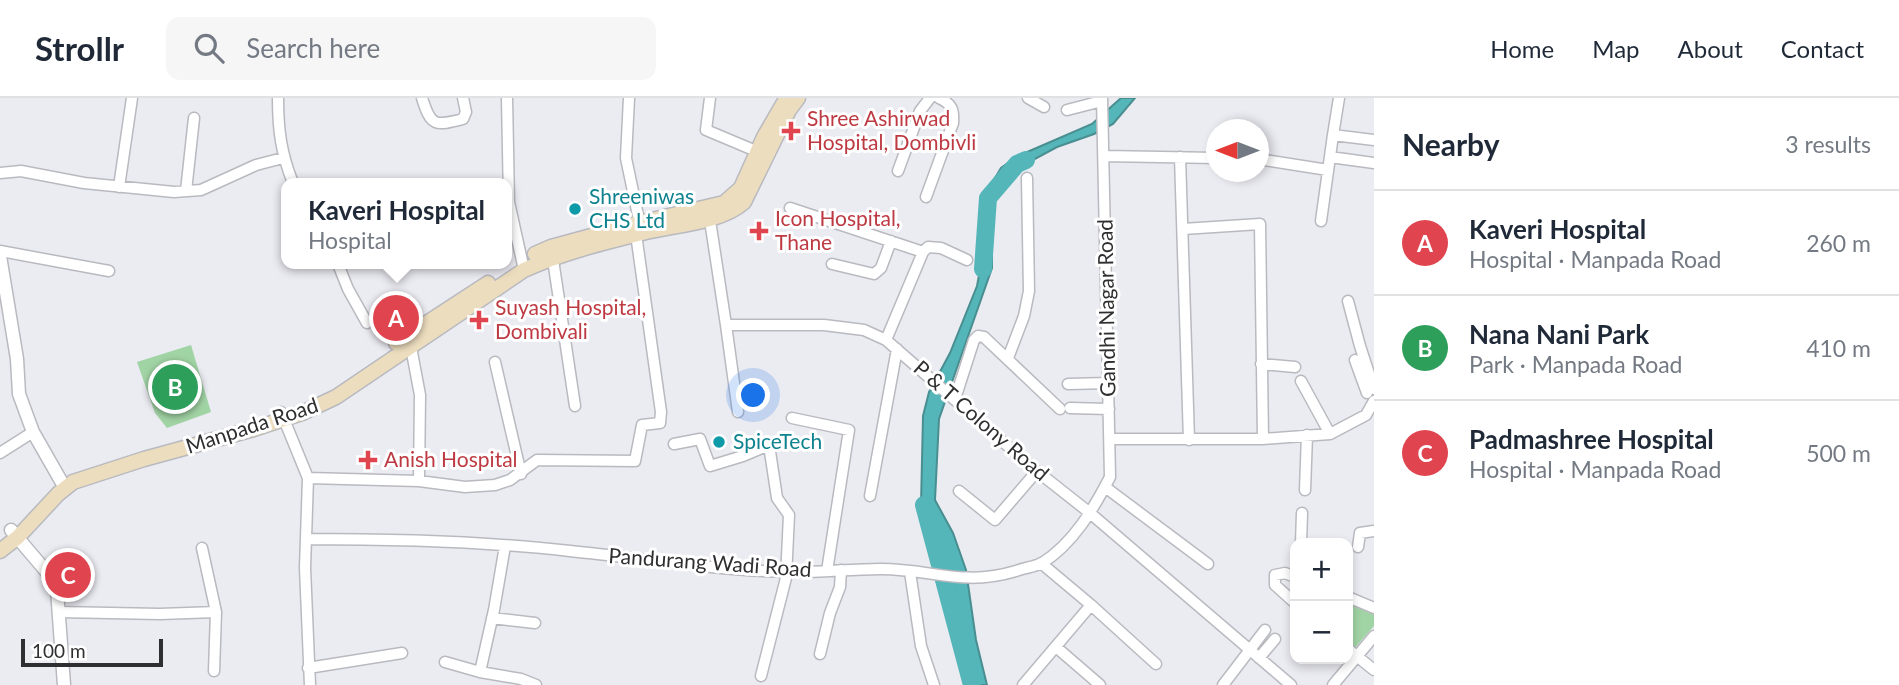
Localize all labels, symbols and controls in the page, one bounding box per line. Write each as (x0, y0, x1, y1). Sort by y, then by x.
search box (166, 17, 656, 80)
text: Strollr (35, 28, 124, 68)
icon: search (190, 29, 228, 67)
text: Search here (246, 32, 380, 64)
text: Home (1490, 34, 1554, 63)
text: Map (1592, 34, 1640, 63)
text: About (1678, 34, 1743, 63)
text: Contact (1781, 34, 1864, 63)
place label: Shree Ashirwad Hospital, Dombivli (807, 105, 976, 154)
north arrow (1206, 119, 1269, 182)
marker: Shree Ashirwad Hospital, Dombivli (781, 121, 801, 141)
text: Nearby (1402, 126, 1500, 162)
text: 3 results (1785, 130, 1871, 158)
popup (281, 178, 512, 269)
place label: Shreeniwas CHS Ltd (589, 183, 694, 232)
text: Kaveri Hospital (308, 194, 485, 226)
marker: Shreeniwas CHS Ltd (567, 201, 583, 217)
place label: Icon Hospital, Thane (775, 205, 901, 254)
text: Kaveri Hospital (1469, 213, 1646, 245)
street label: Gandhi Nagar Road (1091, 219, 1120, 397)
marker: Icon Hospital, Thane (749, 221, 769, 241)
text: Hospital (308, 226, 392, 254)
text: A (1417, 229, 1433, 257)
text: 260 m (1806, 229, 1871, 257)
text: Hospital · Manpada Road (1469, 245, 1721, 273)
pin: A (373, 292, 419, 344)
place label: Suyash Hospital, Dombivali (495, 294, 646, 343)
marker: Suyash Hospital, Dombivali (469, 310, 489, 330)
text: Nana Nani Park (1469, 318, 1649, 350)
text: B (1417, 334, 1433, 362)
text: 410 m (1806, 334, 1871, 362)
text: Park · Manpada Road (1469, 350, 1683, 378)
street label: P & T Colony Road (909, 354, 1055, 485)
pin: B (152, 361, 198, 413)
your location (736, 378, 770, 412)
street label: Manpada Road (182, 391, 321, 458)
text: Padmashree Hospital (1469, 423, 1714, 455)
place label: SpiceTech (733, 428, 822, 453)
marker: SpiceTech (711, 434, 727, 450)
text: C (1417, 439, 1433, 467)
text: 500 m (1806, 439, 1871, 467)
place label: Anish Hospital (384, 446, 518, 471)
marker: Anish Hospital (358, 450, 378, 470)
text: Hospital · Manpada Road (1469, 455, 1721, 483)
map controls (1290, 538, 1353, 664)
button: + (1290, 538, 1353, 601)
street label: Pandurang Wadi Road (608, 542, 812, 581)
pin: C (45, 549, 91, 601)
button: − (1290, 601, 1353, 664)
scale bar (21, 636, 163, 668)
text: 100 m (32, 639, 86, 662)

